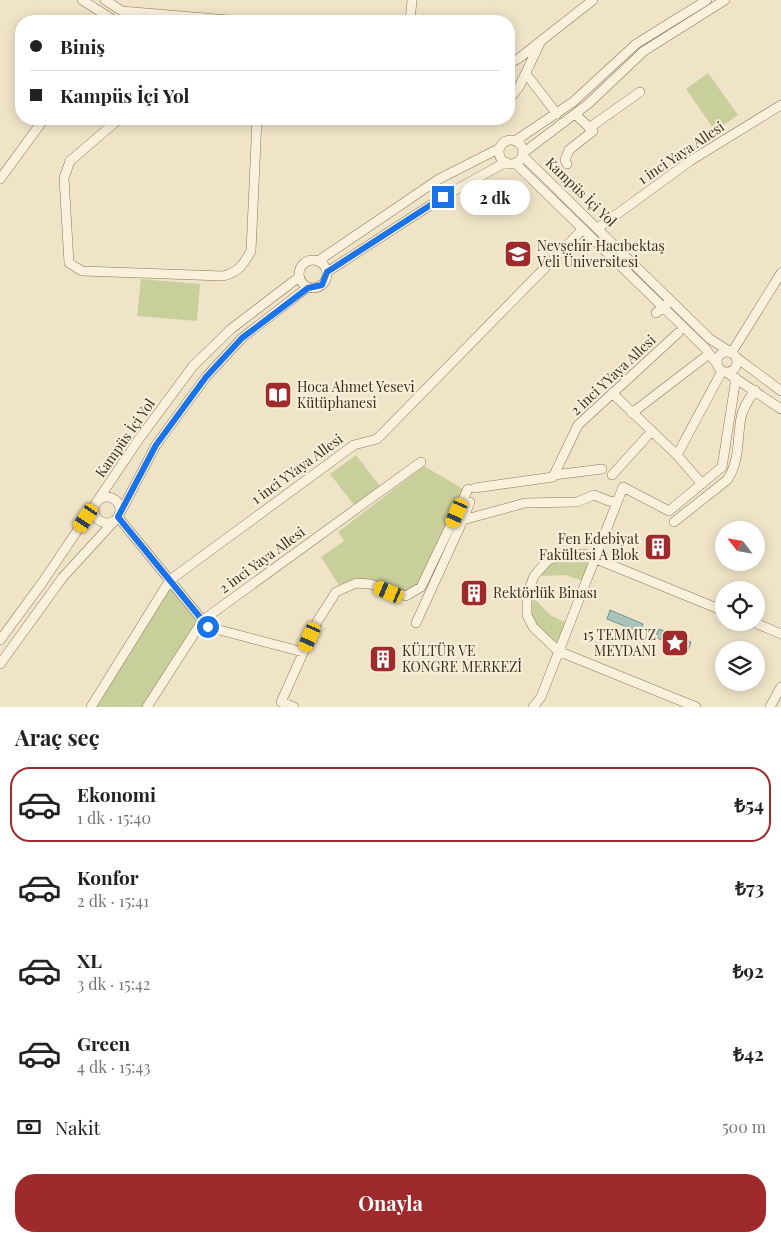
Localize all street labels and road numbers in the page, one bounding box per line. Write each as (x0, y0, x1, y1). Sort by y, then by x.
street label: 1 inci Yaya Allesi (634, 117, 728, 188)
street label: Kampüs İçi Yol (542, 153, 621, 230)
street label: 2 inci YYaya Allesi (566, 330, 659, 419)
street label: Kampüs İçi Yol (90, 395, 159, 481)
street label: 1 inci YYaya Allesi (247, 429, 346, 508)
street label: 2 inci Yaya Allesi (215, 522, 308, 597)

